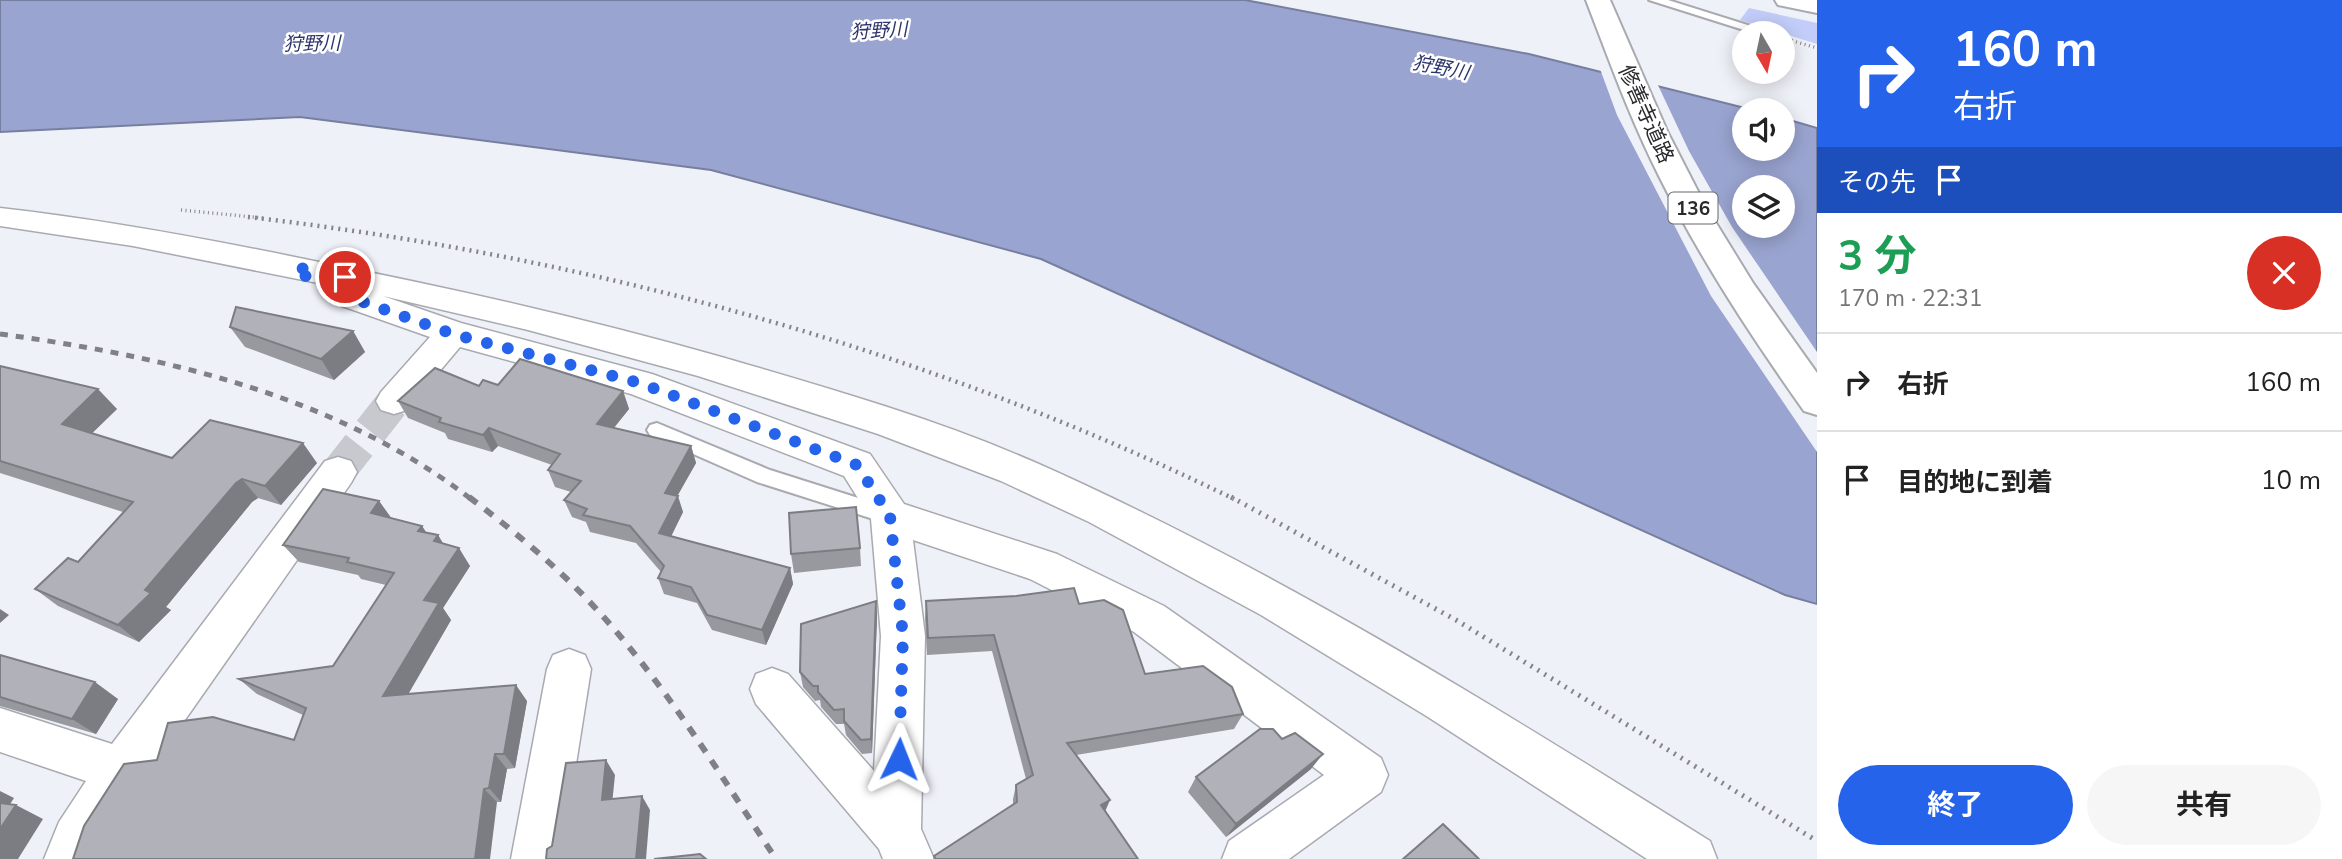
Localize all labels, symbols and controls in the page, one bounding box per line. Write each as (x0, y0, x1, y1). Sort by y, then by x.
water label: 狩野川 (850, 16, 910, 45)
text: 160 m (1953, 16, 2097, 83)
north arrow (1732, 21, 1796, 84)
map controls (1732, 21, 1795, 238)
icon: right (1838, 28, 1929, 119)
water label: 狩野川 (283, 30, 343, 57)
water label: 狩野川 (1410, 50, 1473, 87)
street label: 修善寺道路 (1612, 60, 1680, 168)
text: 右折 (1953, 85, 2017, 128)
button: sound (1732, 98, 1795, 161)
icon: arrive (1930, 161, 1968, 199)
text: その先 (1838, 165, 1916, 200)
button: layers (1732, 175, 1795, 238)
road number: 136 (1668, 192, 1718, 224)
text: 3 分 (1838, 228, 1917, 285)
button: close (2247, 236, 2321, 310)
pin (315, 247, 375, 307)
icon: arrive (326, 258, 364, 296)
text: 170 m · 22:31 (1838, 283, 1983, 314)
icon: right (1838, 363, 1876, 401)
text: 160 m (2245, 365, 2321, 400)
text: 右折 (1897, 367, 1949, 402)
icon: arrive (1838, 461, 1876, 499)
text: 10 m (2261, 463, 2321, 498)
text: 目的地に到着 (1897, 465, 2053, 500)
position arrow (862, 722, 936, 796)
button: 終了 (1838, 765, 2073, 845)
button: 共有 (2087, 765, 2321, 845)

